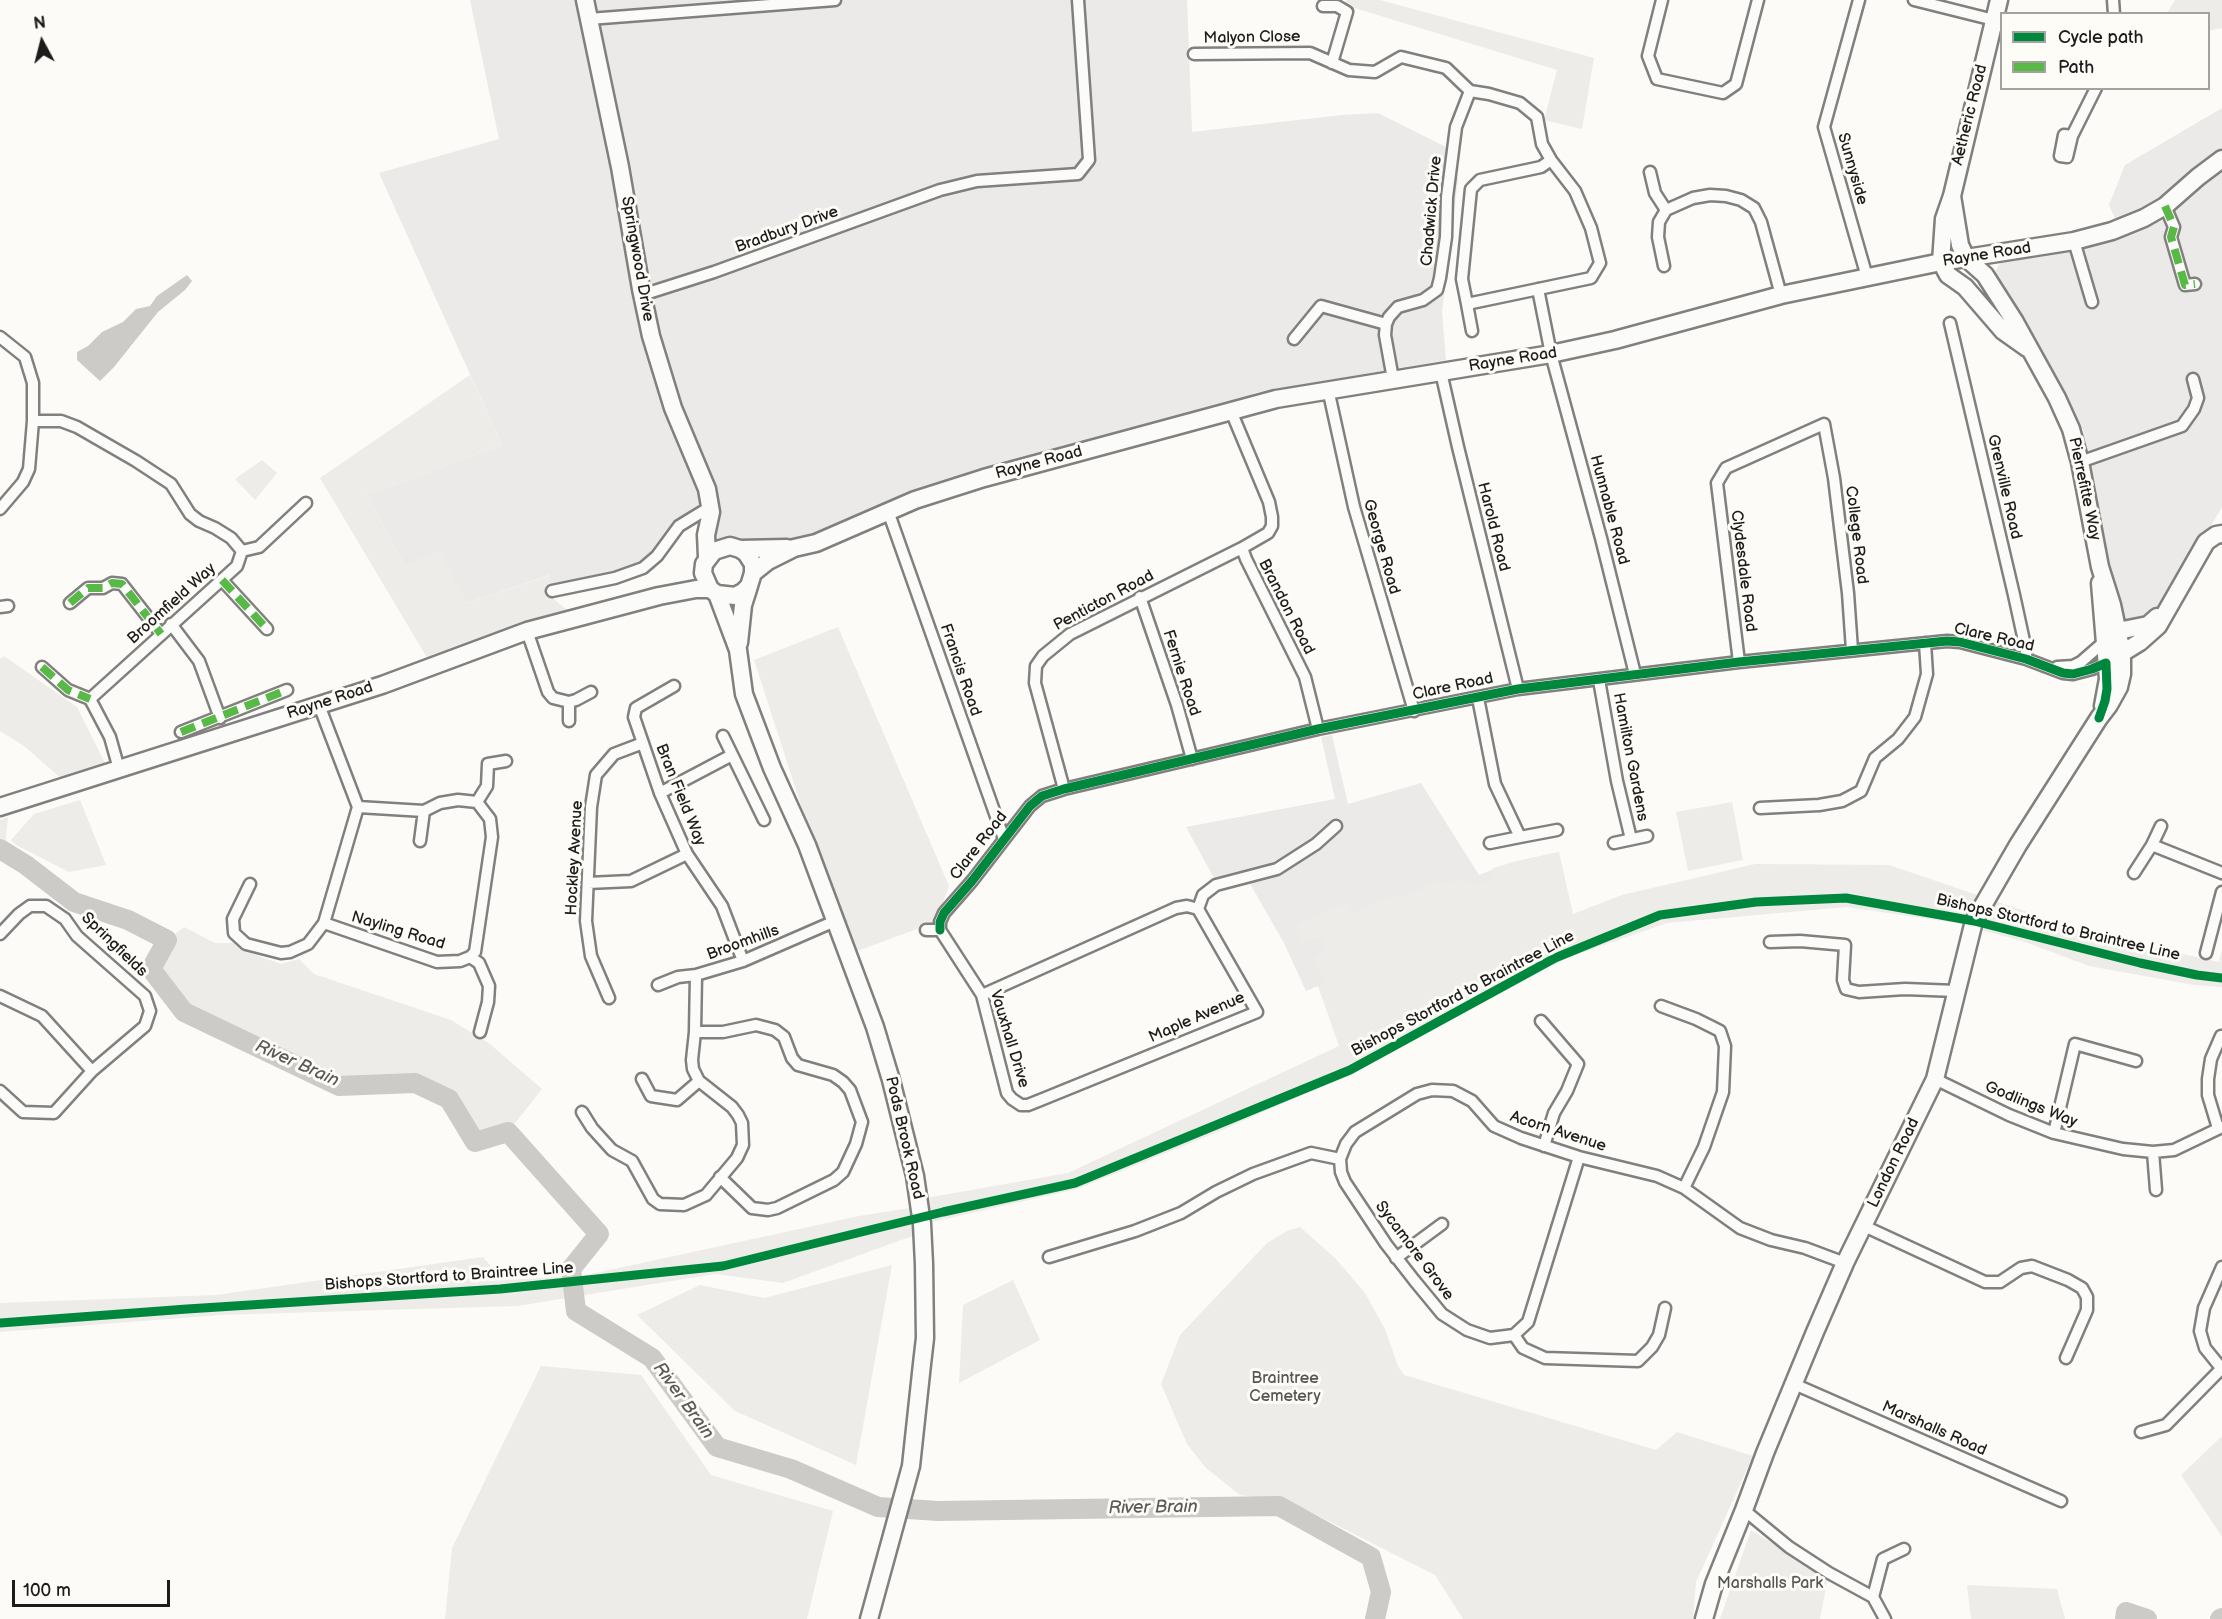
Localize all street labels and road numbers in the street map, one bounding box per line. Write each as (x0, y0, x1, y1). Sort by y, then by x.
street label: Malyon Close (1203, 28, 1301, 48)
street label: Aetheric Road (1948, 63, 1992, 167)
street label: Sunnyside (1833, 131, 1871, 207)
street label: Chadwick Drive (1418, 155, 1446, 267)
street label: Springwood Drive (617, 195, 657, 323)
street label: Bradbury Drive (733, 202, 841, 258)
street label: Rayne Road (1941, 239, 2033, 271)
street label: Rayne Road (1467, 344, 1559, 376)
street label: Grenville Road (1983, 433, 2025, 541)
street label: Pierrefitte Way (2064, 436, 2104, 542)
street label: Rayne Road (993, 442, 1085, 484)
street label: Hunnable Road (1585, 453, 1633, 567)
street label: Harold Road (1473, 481, 1513, 573)
street label: College Road (1840, 485, 1872, 585)
street label: George Road (1358, 497, 1404, 597)
street label: Clydesdale Road (1726, 509, 1760, 633)
street label: Brandon Road (1254, 556, 1318, 658)
street label: Broomfield Way (124, 559, 220, 649)
street label: Penticton Road (1051, 567, 1157, 635)
street label: Clare Road (1952, 619, 2036, 657)
street label: Francis Road (935, 621, 985, 719)
street label: Fernie Road (1158, 627, 1204, 719)
street label: Clare Road (1411, 669, 1495, 705)
street label: Rayne Road (285, 678, 375, 724)
street label: Hamilton Gardens (1608, 691, 1652, 823)
street label: Bran Field Way (651, 741, 709, 849)
street label: Hockley Avenue (562, 800, 588, 916)
street label: Clare Road (946, 808, 1012, 884)
street label: Bishops Stortford to Braintree Line (1934, 891, 2182, 965)
street label: Nayling Road (349, 908, 447, 954)
street label: Springfields (77, 909, 151, 981)
street label: Broomhills (704, 921, 782, 965)
street label: Bishops Stortford to Braintree Line (1348, 927, 1578, 1061)
street label: Vauxhall Drive (985, 988, 1033, 1090)
street label: Maple Avenue (1146, 988, 1248, 1048)
street label: Pods Brook Road (881, 1075, 927, 1201)
street label: Godlings Way (1982, 1078, 2080, 1132)
street label: Acorn Avenue (1508, 1107, 1608, 1157)
street label: London Road (1864, 1115, 1924, 1211)
street label: Sycamore Grove (1371, 1198, 1457, 1304)
street label: Bishops Stortford to Braintree Line (324, 1259, 574, 1295)
street label: Marshalls Road (1879, 1397, 1989, 1461)

